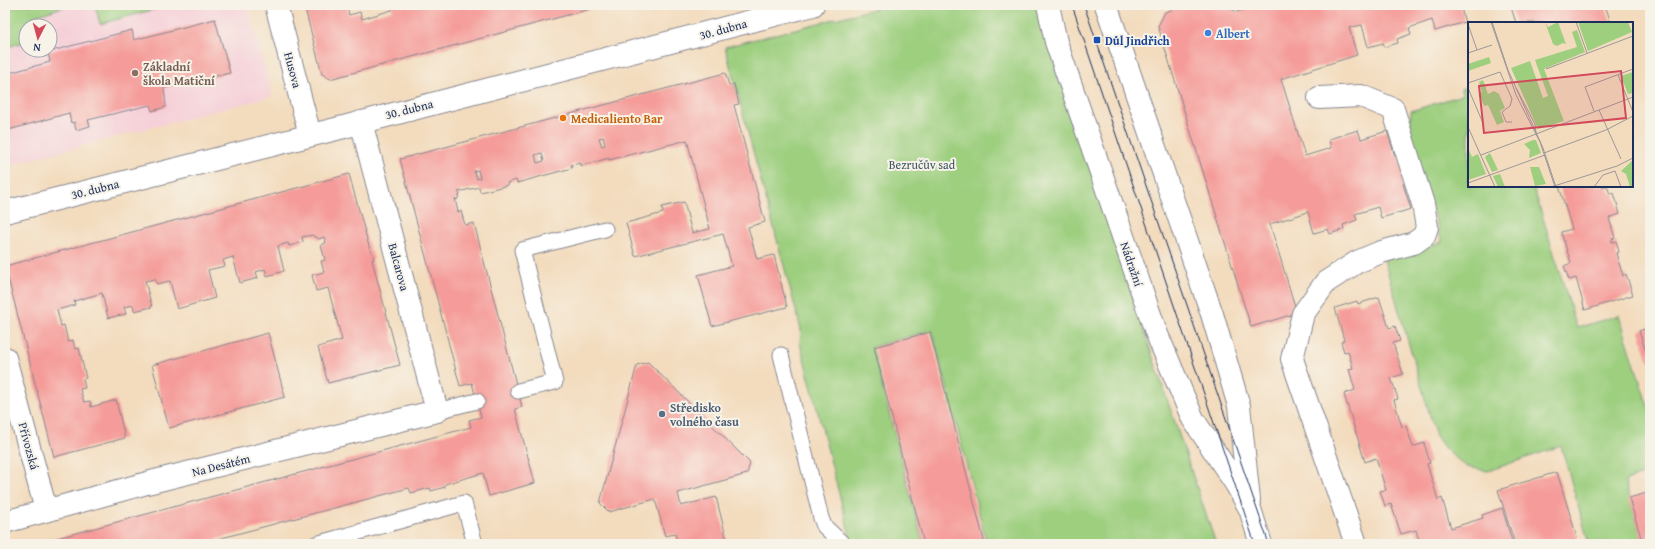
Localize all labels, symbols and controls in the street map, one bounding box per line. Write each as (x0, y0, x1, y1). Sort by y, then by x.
street label: 30. dubna (697, 14, 749, 44)
north arrow (18, 18, 58, 58)
inset map (1468, 22, 1633, 187)
place label: Albert (1216, 25, 1250, 42)
marker: Albert (1203, 28, 1213, 38)
place label: Důl Jindřich (1105, 32, 1170, 49)
marker: Důl Jindřich (1092, 35, 1102, 45)
text: N (32, 40, 41, 56)
street label: Husova (280, 50, 306, 90)
place label: Základní škola Matiční (143, 58, 215, 89)
marker: Základní škola Matiční (130, 68, 140, 78)
street label: 30. dubna (383, 95, 435, 123)
place label: Medicaliento Bar (571, 110, 663, 127)
marker: Medicaliento Bar (558, 113, 568, 123)
park label: Bezručův sad (889, 156, 956, 173)
street label: 30. dubna (69, 175, 121, 203)
street label: Nádražní (1117, 240, 1148, 289)
street label: Balcarova (384, 241, 414, 293)
place label: Středisko volného času (670, 399, 739, 430)
marker: Středisko volného času (657, 409, 667, 419)
street label: Přívozská (15, 420, 44, 472)
street label: Na Desátém (190, 450, 252, 480)

